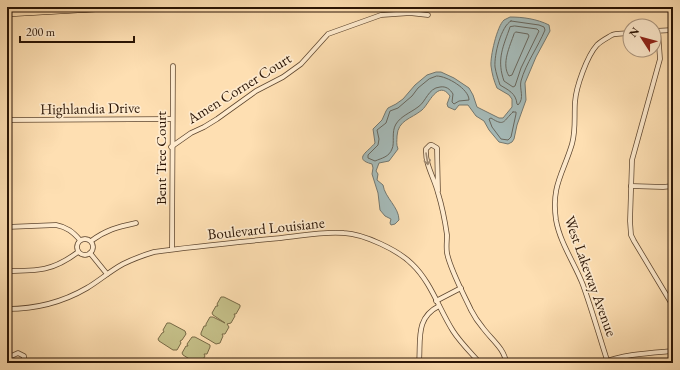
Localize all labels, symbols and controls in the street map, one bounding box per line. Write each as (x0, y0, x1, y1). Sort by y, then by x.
scale bar (20, 18, 134, 44)
north arrow (622, 18, 662, 58)
text: 200 m (26, 24, 56, 40)
text: N (626, 24, 642, 40)
street label: Amen Corner Court (182, 48, 295, 128)
street label: Highlandia Drive (40, 98, 140, 118)
street label: Bent Tree Court (151, 111, 170, 205)
one-way arrow (423, 152, 431, 165)
street label: Boulevard Louisiane (207, 212, 326, 244)
street label: West Lakeway Avenue (560, 213, 622, 339)

